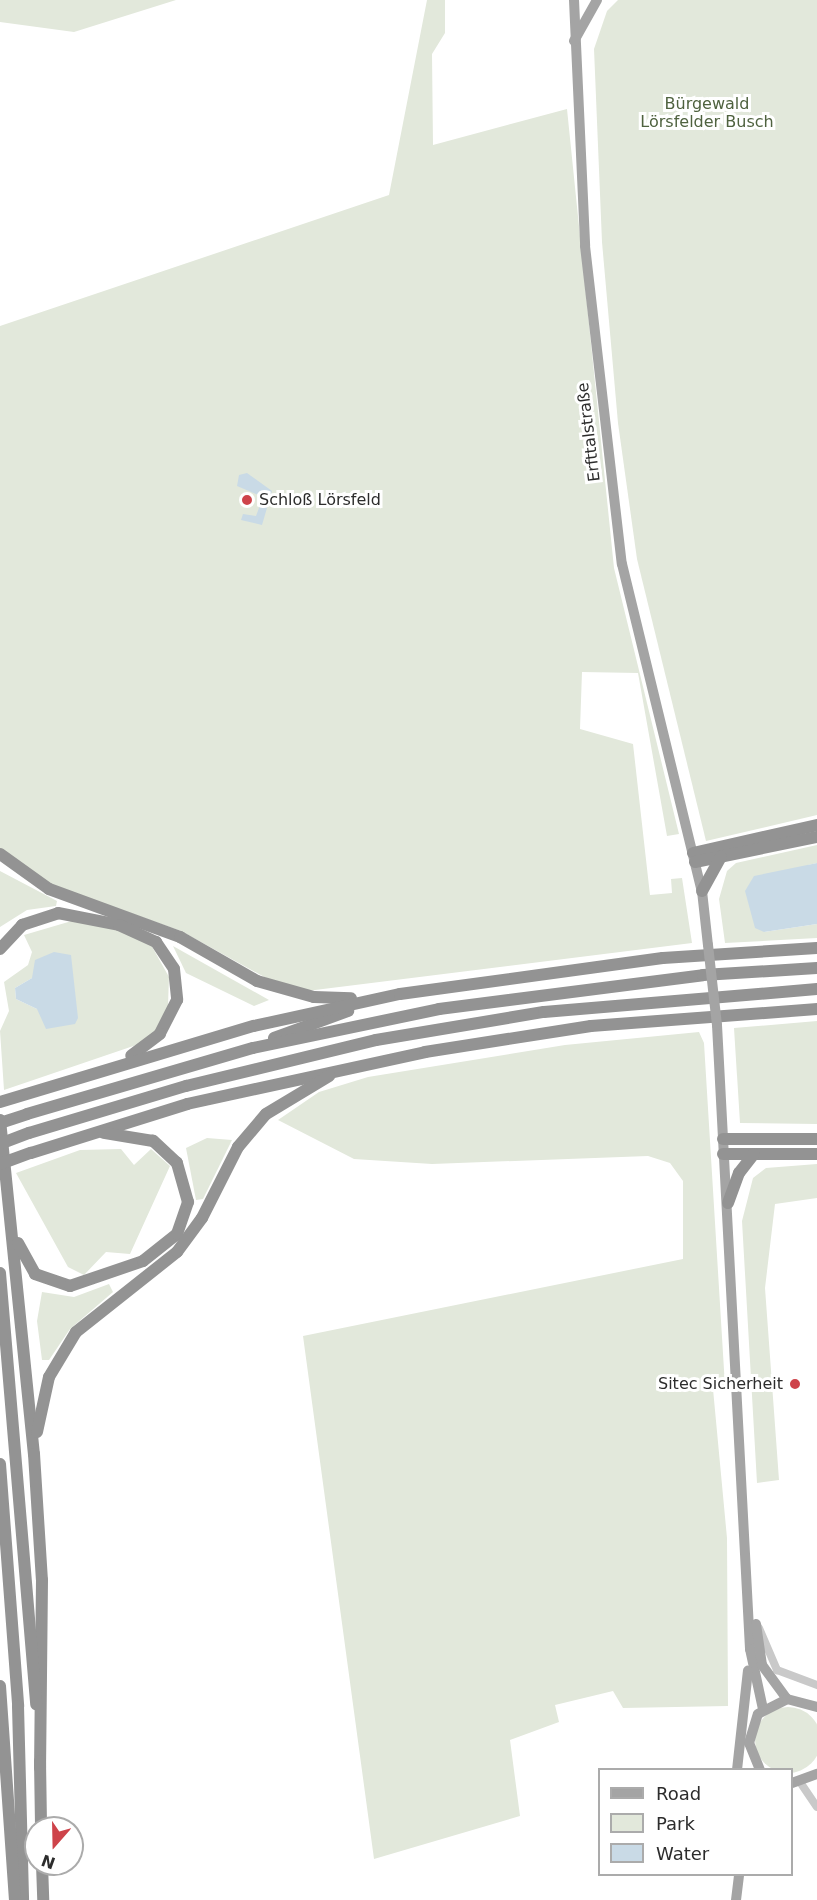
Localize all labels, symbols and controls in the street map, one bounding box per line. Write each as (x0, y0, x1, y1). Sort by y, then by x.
park label: Bürgewald Lörsfelder Busch (640, 94, 774, 132)
street label: Erfttalstraße (573, 381, 605, 483)
place label: Schloß Lörsfeld (259, 490, 381, 510)
marker: Schloß Lörsfeld (240, 493, 254, 507)
place label: Sitec Sicherheit (658, 1374, 783, 1394)
marker: Sitec Sicherheit (788, 1377, 802, 1391)
legend (598, 1768, 793, 1876)
text: Road (656, 1783, 701, 1804)
text: Park (656, 1813, 695, 1834)
north arrow (24, 1816, 84, 1876)
text: Water (656, 1843, 709, 1864)
text: N (39, 1850, 58, 1873)

